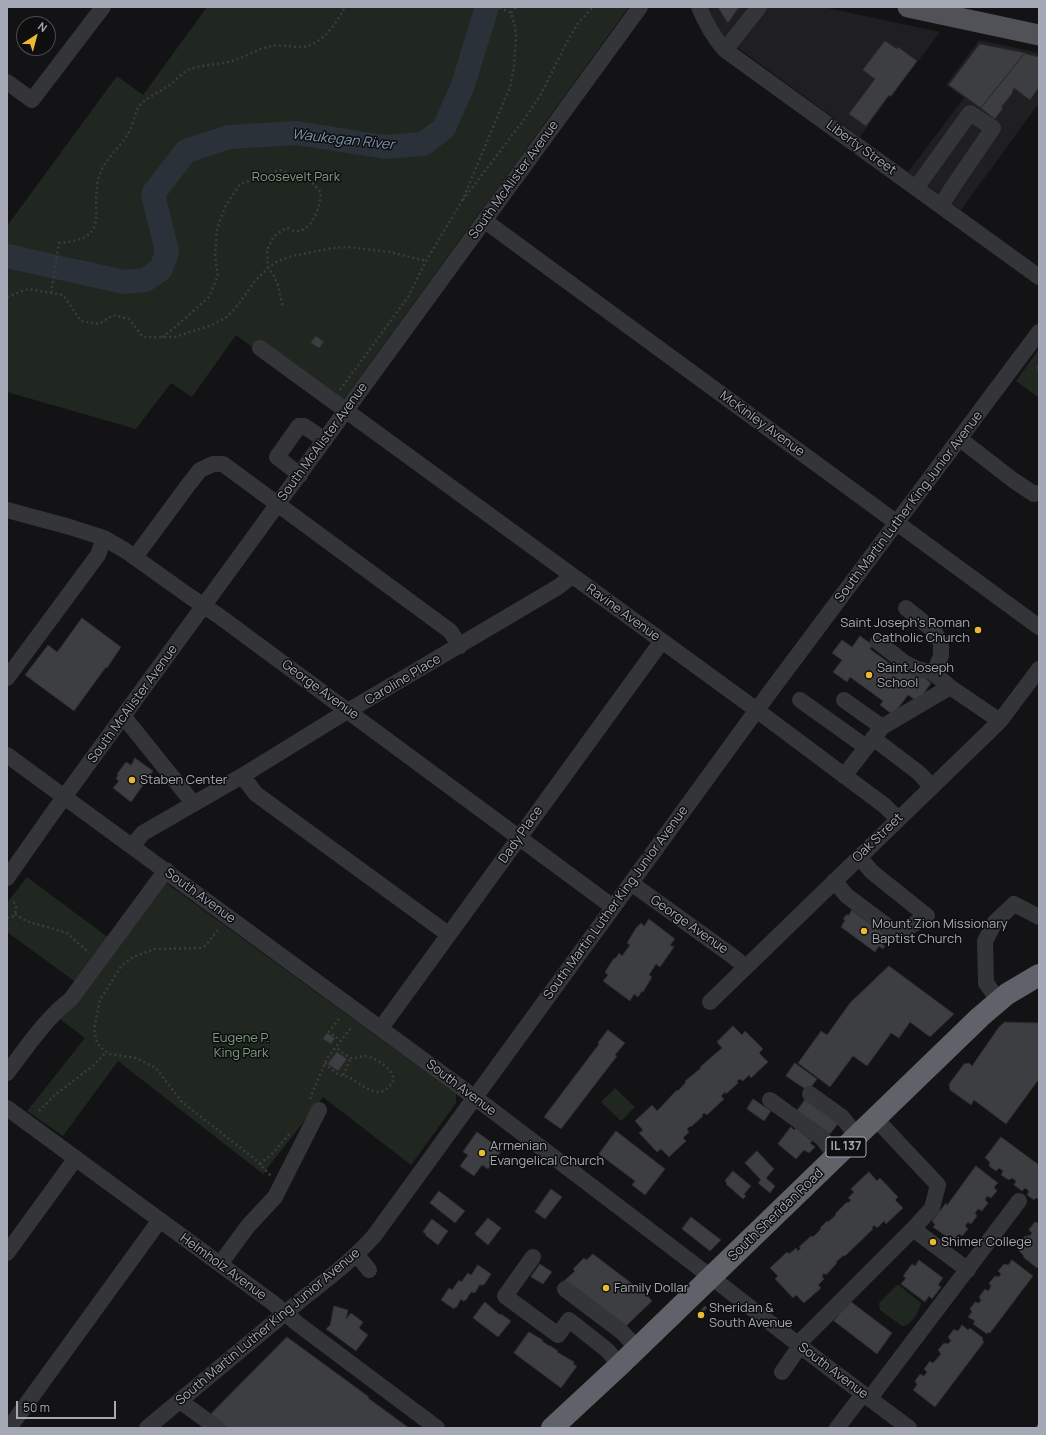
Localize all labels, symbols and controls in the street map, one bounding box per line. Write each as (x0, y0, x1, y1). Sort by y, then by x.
north arrow (16, 16, 56, 56)
text: N (35, 18, 50, 35)
street label: South McAlister Avenue (466, 118, 562, 242)
street label: Liberty Street (823, 118, 899, 178)
water label: Waukegan River (291, 126, 395, 154)
park label: Roosevelt Park (252, 169, 340, 185)
street label: South McAlister Avenue (275, 380, 371, 504)
street label: McKinley Avenue (717, 388, 807, 460)
street label: South Martin Luther King Junior Avenue (832, 408, 986, 606)
street label: Ravine Avenue (583, 581, 663, 645)
place label: Saint Joseph's Roman Catholic Church (840, 615, 970, 646)
marker: Saint Joseph's Roman Catholic Church (973, 625, 983, 635)
street label: South McAlister Avenue (85, 642, 181, 766)
street label: Caroline Place (362, 651, 444, 709)
street label: George Avenue (278, 657, 362, 723)
place label: Saint Joseph School (877, 660, 954, 691)
marker: Saint Joseph School (864, 670, 874, 680)
place label: Staben Center (140, 772, 228, 788)
marker: Staben Center (127, 775, 137, 785)
street label: South Martin Luther King Junior Avenue (541, 803, 691, 1003)
street label: Dady Place (496, 804, 546, 866)
street label: Oak Street (850, 810, 906, 866)
street label: South Avenue (162, 865, 238, 927)
street label: George Avenue (647, 892, 731, 958)
place label: Mount Zion Missionary Baptist Church (872, 916, 1008, 947)
marker: Mount Zion Missionary Baptist Church (859, 926, 869, 936)
park label: Eugene P. King Park (212, 1030, 270, 1061)
street label: South Avenue (423, 1057, 499, 1119)
road number: IL 137 (826, 1137, 866, 1157)
place label: Armenian Evangelical Church (490, 1138, 604, 1169)
marker: Armenian Evangelical Church (477, 1148, 487, 1158)
street label: South Sheridan Road (725, 1166, 827, 1264)
street label: Helmholz Avenue (177, 1230, 269, 1304)
place label: Shimer College (941, 1234, 1032, 1250)
marker: Shimer College (928, 1237, 938, 1247)
street label: South Martin Luther King Junior Avenue (173, 1245, 363, 1409)
place label: Family Dollar (614, 1280, 688, 1296)
marker: Family Dollar (601, 1283, 611, 1293)
place label: Sheridan & South Avenue (709, 1300, 792, 1331)
marker: Sheridan & South Avenue (696, 1310, 706, 1320)
street label: South Avenue (795, 1340, 871, 1402)
scale bar (18, 1393, 118, 1419)
text: 50 m (23, 1399, 50, 1416)

